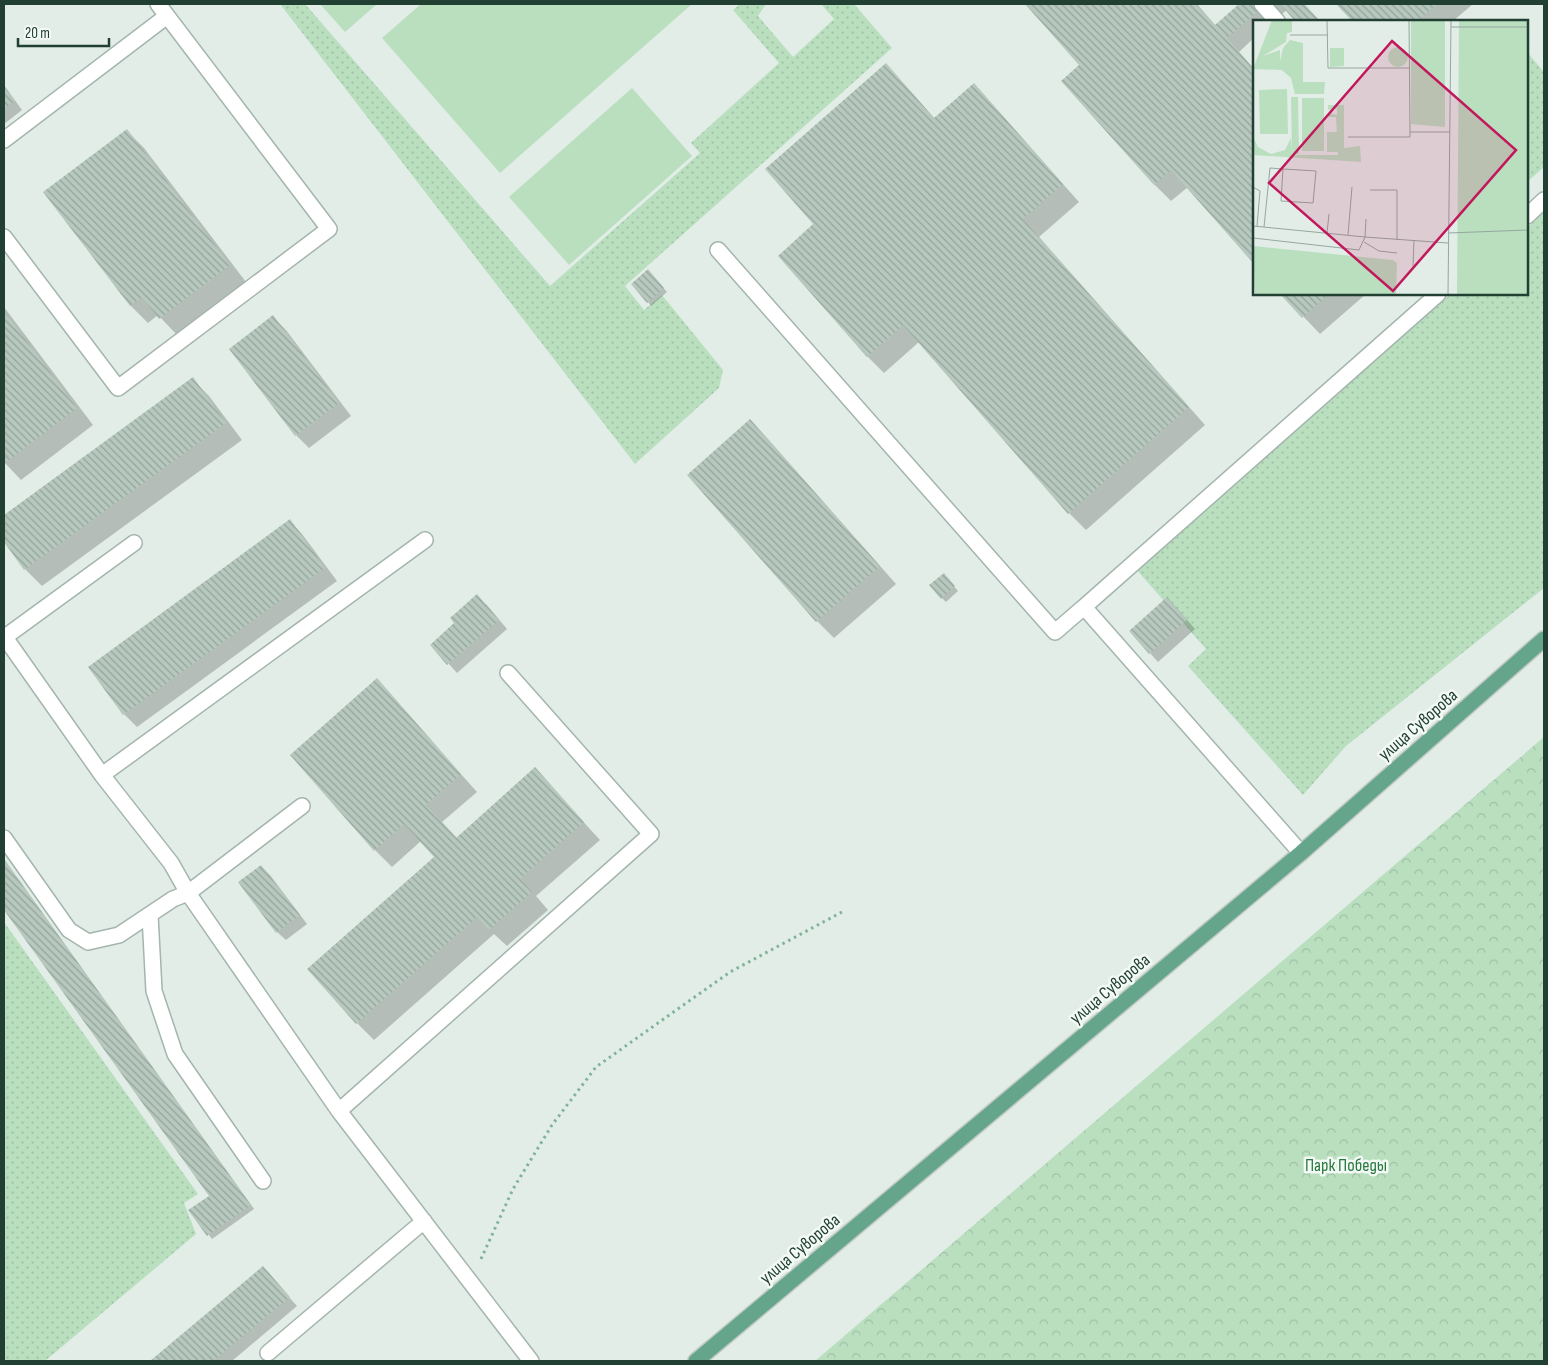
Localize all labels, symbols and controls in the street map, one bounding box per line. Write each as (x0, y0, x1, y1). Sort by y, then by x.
scale bar (18, 15, 109, 47)
inset map (1253, 20, 1528, 295)
text: 20 m (25, 24, 50, 43)
street label: улица Суворова (1374, 685, 1462, 765)
street label: улица Суворова (1066, 949, 1154, 1029)
park label: Парк Победы (1305, 1155, 1387, 1176)
street label: улица Суворова (756, 1209, 844, 1289)

